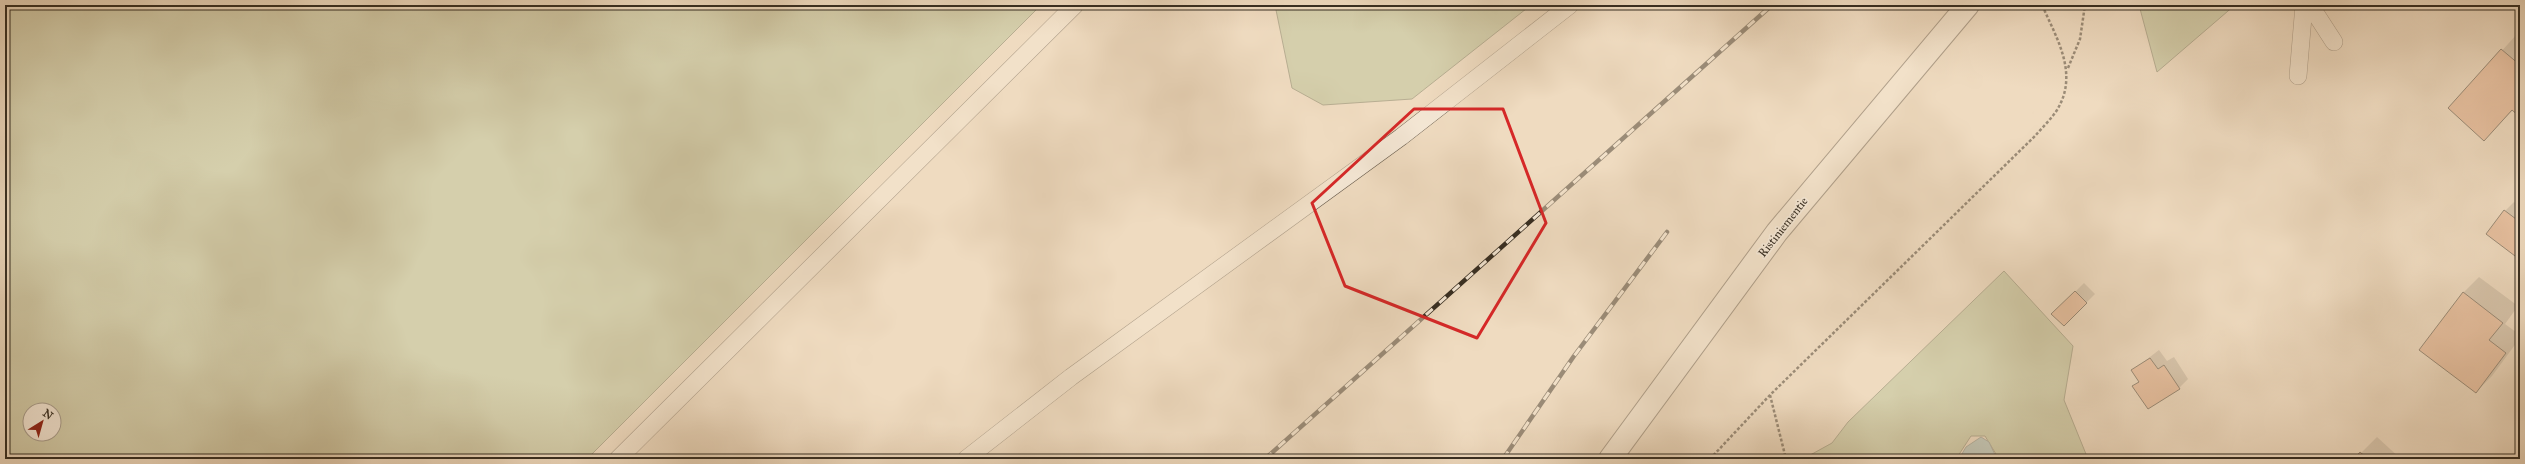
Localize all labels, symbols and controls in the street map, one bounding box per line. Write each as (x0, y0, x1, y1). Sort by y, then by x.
street label: Ristiniementie (1755, 194, 1811, 260)
north arrow (22, 402, 62, 442)
text: N (40, 406, 56, 423)

